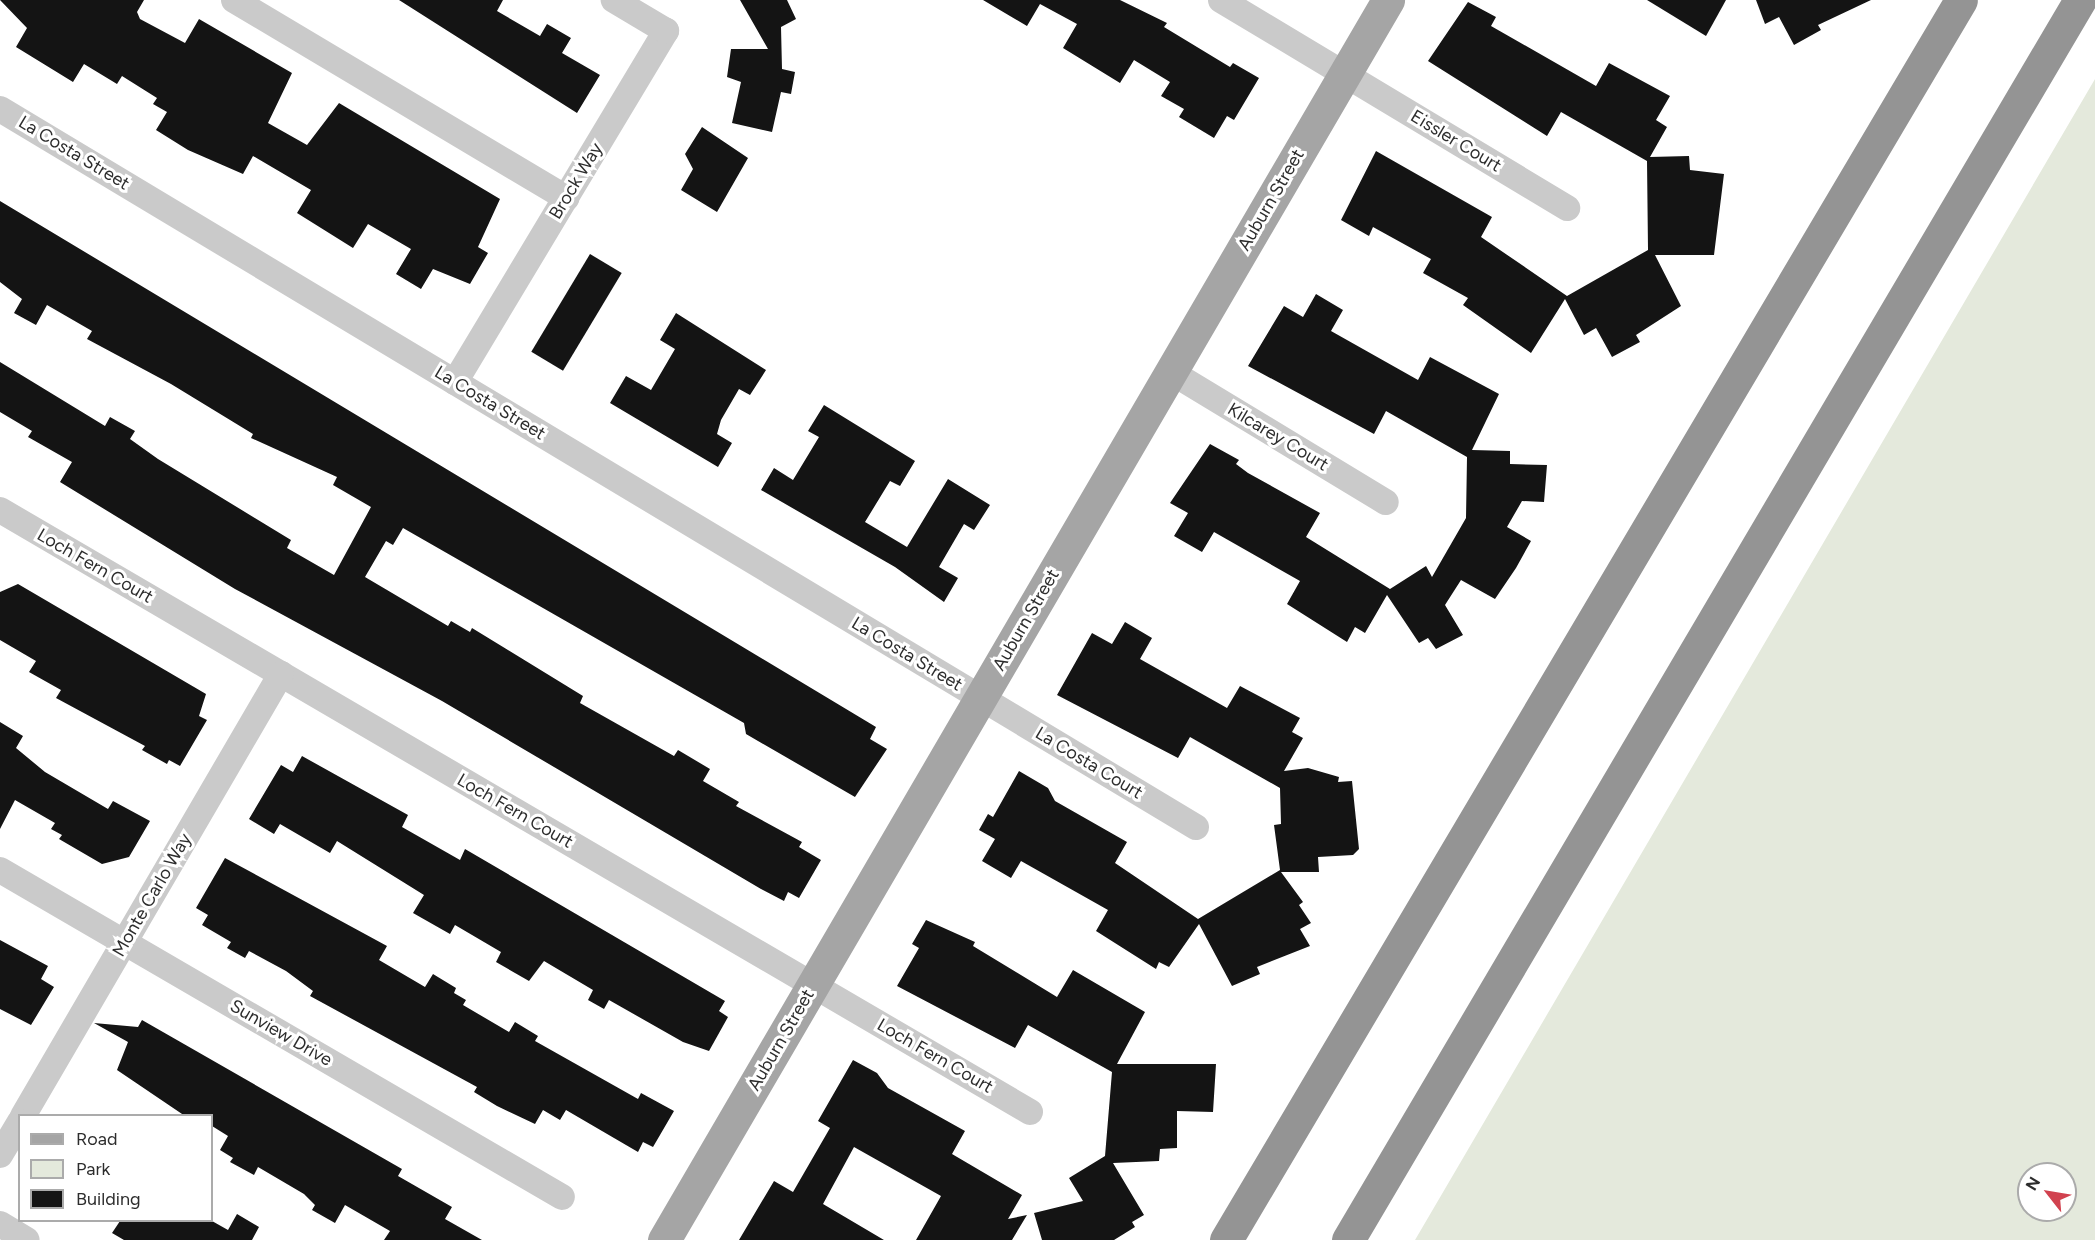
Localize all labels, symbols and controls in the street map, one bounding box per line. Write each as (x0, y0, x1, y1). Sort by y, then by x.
street label: Eissler Court (1407, 105, 1505, 177)
street label: La Costa Street (15, 111, 133, 195)
street label: Brock Way (545, 139, 607, 223)
street label: Auburn Street (1233, 145, 1309, 255)
street label: La Costa Street (431, 361, 549, 445)
street label: Kilcarey Court (1224, 398, 1332, 476)
street label: Loch Fern Court (33, 524, 157, 608)
street label: Auburn Street (988, 565, 1064, 675)
street label: La Costa Street (848, 612, 966, 696)
street label: La Costa Court (1031, 722, 1147, 804)
street label: Loch Fern Court (453, 769, 577, 853)
street label: Monte Carlo Way (108, 829, 196, 961)
street label: Auburn Street (743, 985, 819, 1095)
street label: Sunview Drive (226, 995, 336, 1071)
street label: Loch Fern Court (873, 1014, 997, 1098)
legend (18, 1114, 213, 1222)
text: Road (76, 1128, 117, 1150)
text: Park (76, 1158, 110, 1180)
north arrow (2017, 1162, 2077, 1222)
text: N (2022, 1173, 2044, 1194)
text: Building (76, 1188, 141, 1210)

